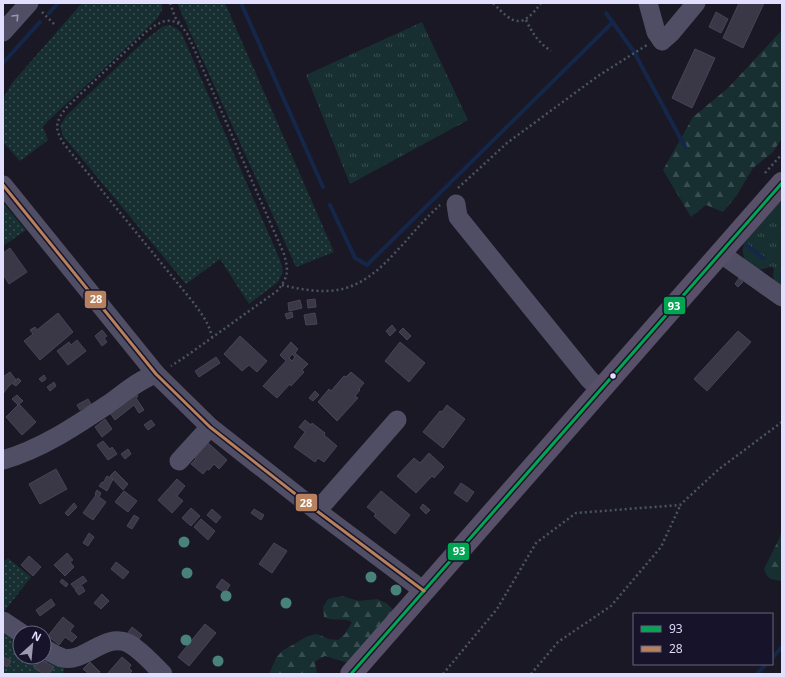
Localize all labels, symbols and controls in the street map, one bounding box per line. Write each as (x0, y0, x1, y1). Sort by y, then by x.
one-way arrow (11, 15, 18, 22)
line badge: 28 (84, 290, 107, 309)
text: 28 (90, 291, 102, 306)
line badge: 93 (663, 296, 686, 315)
text: 93 (668, 298, 680, 313)
unlabelled marker (608, 371, 618, 381)
line badge: 28 (295, 493, 318, 512)
text: 28 (300, 495, 312, 510)
line badge: 93 (447, 542, 470, 561)
text: 93 (453, 543, 465, 558)
legend (633, 613, 773, 665)
text: 93 (669, 620, 683, 637)
north arrow (12, 625, 52, 665)
text: N (29, 627, 44, 644)
text: 28 (669, 640, 683, 657)

